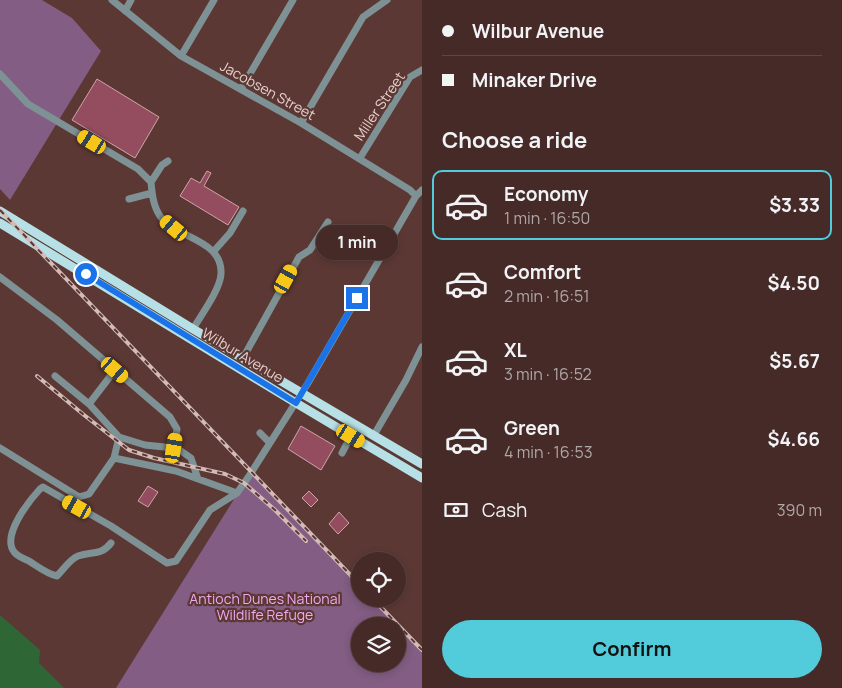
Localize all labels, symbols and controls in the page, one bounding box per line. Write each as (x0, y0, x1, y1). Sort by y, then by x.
text: Wilbur Avenue (472, 18, 604, 44)
street label: Jacobsen Street (217, 56, 319, 124)
text: Minaker Drive (472, 67, 597, 93)
street label: Miller Street (349, 68, 409, 144)
text: Choose a ride (442, 125, 587, 155)
car (75, 128, 108, 156)
text: Economy (504, 181, 588, 207)
icon: car (444, 183, 489, 228)
text: $3.33 (769, 192, 820, 218)
text: 1 min · 16:50 (504, 207, 590, 229)
car (157, 213, 190, 243)
callout: 1 min (316, 226, 398, 260)
text: 1 min (337, 231, 377, 253)
text: Comfort (504, 259, 581, 285)
icon: car (444, 261, 489, 306)
car (272, 262, 299, 296)
route start (75, 263, 97, 285)
text: $4.50 (767, 270, 820, 296)
text: 2 min · 16:51 (504, 285, 590, 307)
route end (346, 287, 368, 309)
street label: Wilbur Avenue (199, 323, 287, 387)
text: XL (504, 337, 527, 363)
icon: car (444, 339, 489, 384)
text: $5.67 (769, 348, 820, 374)
car (98, 354, 131, 386)
text: 3 min · 16:52 (504, 363, 592, 385)
text: Green (504, 415, 560, 441)
icon: car (444, 417, 489, 462)
car (334, 422, 367, 450)
text: $4.66 (768, 426, 820, 452)
car (164, 432, 183, 464)
text: 4 min · 16:53 (504, 441, 593, 463)
car (60, 493, 93, 521)
icon: cash (442, 496, 470, 524)
text: Cash (482, 497, 527, 523)
text: 390 m (777, 499, 822, 521)
map controls (351, 552, 406, 672)
button: locate (351, 552, 406, 607)
park label: Antioch Dunes National Wildlife Refuge (189, 589, 341, 624)
button: layers (351, 617, 406, 672)
button: Confirm (442, 620, 822, 678)

